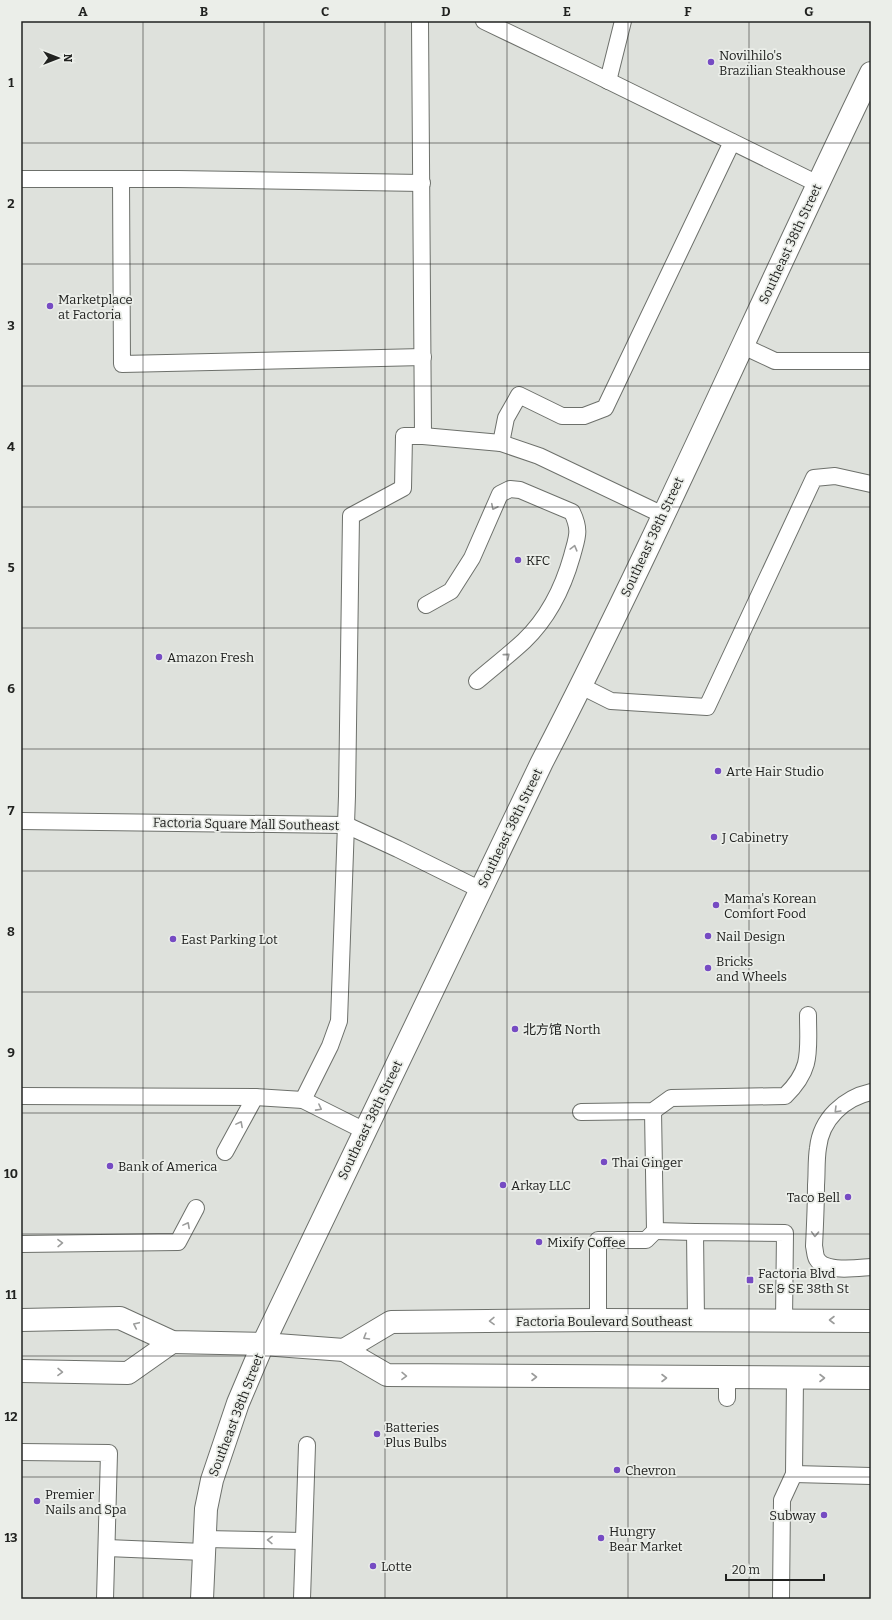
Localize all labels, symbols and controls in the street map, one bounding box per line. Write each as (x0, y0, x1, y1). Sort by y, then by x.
text: A (78, 4, 88, 19)
text: B (200, 4, 208, 19)
text: C (321, 4, 329, 19)
text: D (441, 4, 451, 19)
text: E (563, 4, 571, 19)
text: F (684, 4, 692, 19)
text: G (804, 4, 814, 19)
north arrow (38, 38, 78, 78)
place label: Novilhilo's Brazilian Steakhouse (719, 48, 846, 78)
text: N (61, 54, 74, 63)
marker: Novilhilo's Brazilian Steakhouse (706, 57, 716, 67)
text: 1 (8, 75, 14, 90)
street label: Southeast 38th Street (756, 181, 825, 306)
text: 2 (7, 196, 15, 211)
place label: Marketplace at Factoria (58, 292, 133, 322)
marker: Marketplace at Factoria (45, 301, 55, 311)
text: 3 (7, 318, 15, 333)
text: 4 (7, 439, 15, 454)
street label: Southeast 38th Street (618, 474, 687, 599)
one-way arrow (491, 503, 498, 510)
one-way arrow (569, 545, 578, 552)
place label: KFC (526, 553, 550, 568)
marker: KFC (513, 555, 523, 565)
text: 5 (7, 560, 15, 575)
place label: Amazon Fresh (167, 650, 254, 665)
marker: Amazon Fresh (154, 652, 164, 662)
one-way arrow (502, 653, 509, 660)
text: 6 (7, 681, 15, 696)
place label: Arte Hair Studio (726, 764, 824, 779)
street label: Southeast 38th Street (475, 766, 546, 890)
marker: Arte Hair Studio (713, 766, 723, 776)
text: 7 (8, 803, 15, 818)
street label: Factoria Square Mall Southeast (153, 815, 340, 833)
place label: J Cabinetry (721, 830, 788, 845)
marker: J Cabinetry (709, 832, 719, 842)
place label: Mama's Korean Comfort Food (724, 891, 817, 921)
marker: Mama's Korean Comfort Food (711, 900, 721, 910)
text: 8 (7, 924, 15, 939)
place label: Nail Design (716, 929, 786, 944)
marker: Nail Design (703, 931, 713, 941)
place label: East Parking Lot (181, 932, 278, 947)
marker: East Parking Lot (168, 934, 178, 944)
place label: Bricks and Wheels (716, 954, 787, 984)
marker: Bricks and Wheels (703, 963, 713, 973)
place label: 北方馆 North (523, 1022, 601, 1037)
marker: 北方馆 North (510, 1024, 520, 1034)
text: 9 (7, 1045, 15, 1060)
street label: Southeast 38th Street (335, 1058, 406, 1182)
one-way arrow (315, 1104, 323, 1111)
one-way arrow (834, 1105, 842, 1112)
one-way arrow (235, 1121, 243, 1129)
place label: Thai Ginger (612, 1155, 683, 1170)
marker: Thai Ginger (599, 1157, 609, 1167)
place label: Bank of America (118, 1159, 217, 1174)
marker: Bank of America (105, 1161, 115, 1171)
text: 10 (4, 1166, 18, 1181)
place label: Arkay LLC (511, 1178, 571, 1193)
marker: Arkay LLC (498, 1180, 508, 1190)
place label: Taco Bell (787, 1190, 840, 1205)
marker: Taco Bell (843, 1192, 853, 1202)
one-way arrow (182, 1222, 189, 1229)
one-way arrow (811, 1231, 819, 1237)
place label: Mixify Coffee (547, 1235, 626, 1250)
marker: Mixify Coffee (534, 1237, 544, 1247)
one-way arrow (57, 1239, 63, 1247)
place label: Factoria Blvd SE & SE 38th St (758, 1266, 849, 1296)
marker: Factoria Blvd SE & SE 38th St (745, 1275, 755, 1285)
text: 11 (5, 1287, 17, 1302)
street label: Factoria Boulevard Southeast (516, 1314, 692, 1329)
one-way arrow (829, 1316, 835, 1325)
one-way arrow (489, 1317, 495, 1325)
one-way arrow (133, 1322, 141, 1330)
one-way arrow (363, 1332, 370, 1339)
street label: Southeast 38th Street (206, 1351, 267, 1479)
one-way arrow (57, 1367, 63, 1376)
one-way arrow (401, 1372, 407, 1380)
one-way arrow (531, 1373, 537, 1381)
one-way arrow (661, 1374, 667, 1382)
one-way arrow (819, 1374, 825, 1382)
text: 12 (5, 1409, 17, 1424)
place label: Batteries Plus Bulbs (385, 1420, 447, 1450)
marker: Batteries Plus Bulbs (372, 1429, 382, 1439)
place label: Chevron (625, 1463, 677, 1478)
marker: Chevron (612, 1465, 622, 1475)
place label: Premier Nails and Spa (45, 1487, 127, 1517)
marker: Premier Nails and Spa (32, 1496, 42, 1506)
place label: Subway (769, 1508, 816, 1523)
marker: Subway (819, 1510, 829, 1520)
place label: Hungry Bear Market (609, 1524, 683, 1554)
text: 13 (4, 1530, 18, 1545)
marker: Hungry Bear Market (596, 1533, 606, 1543)
one-way arrow (267, 1536, 273, 1545)
scale bar (726, 1556, 824, 1582)
place label: Lotte (381, 1559, 412, 1574)
marker: Lotte (368, 1561, 378, 1571)
text: 20 m (732, 1563, 761, 1577)

